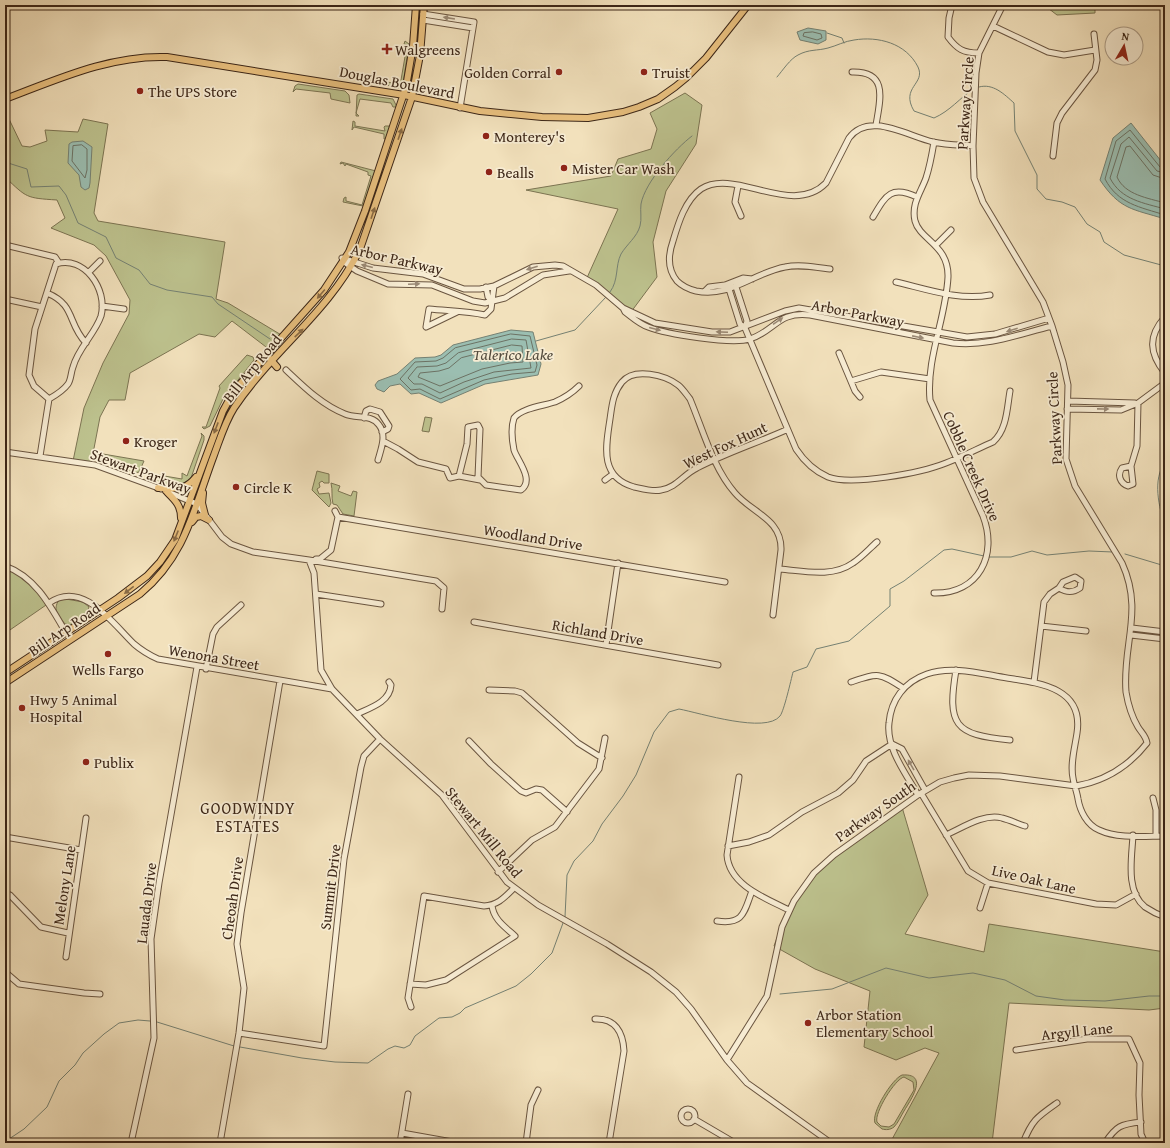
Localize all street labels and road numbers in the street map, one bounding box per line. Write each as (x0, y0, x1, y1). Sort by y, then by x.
street label: Parkway Circle (951, 56, 979, 150)
street label: Douglas Boulevard (338, 61, 456, 103)
street label: Arbor Parkway (349, 238, 446, 280)
street label: Arbor Parkway (810, 294, 907, 332)
street label: Bill Arp Road (218, 329, 286, 407)
street label: Parkway Circle (1041, 371, 1067, 465)
street label: Cobble Creek Drive (938, 408, 1006, 524)
street label: West Fox Hunt (680, 416, 771, 474)
street label: Stewart Parkway (88, 443, 195, 499)
street label: Woodland Drive (482, 519, 584, 555)
street label: Bill Arp Road (24, 597, 104, 661)
street label: Richland Drive (551, 614, 645, 650)
street label: Wenona Street (167, 639, 262, 675)
street label: Parkway South (830, 775, 920, 847)
street label: Stewart Mill Road (441, 782, 527, 882)
street label: Summit Drive (314, 843, 346, 931)
street label: Melony Lane (47, 844, 81, 926)
street label: Cheoah Drive (216, 855, 248, 941)
street label: Live Oak Lane (990, 859, 1078, 899)
street label: Lauada Drive (131, 861, 161, 945)
street label: Argyll Lane (1040, 1017, 1114, 1045)

